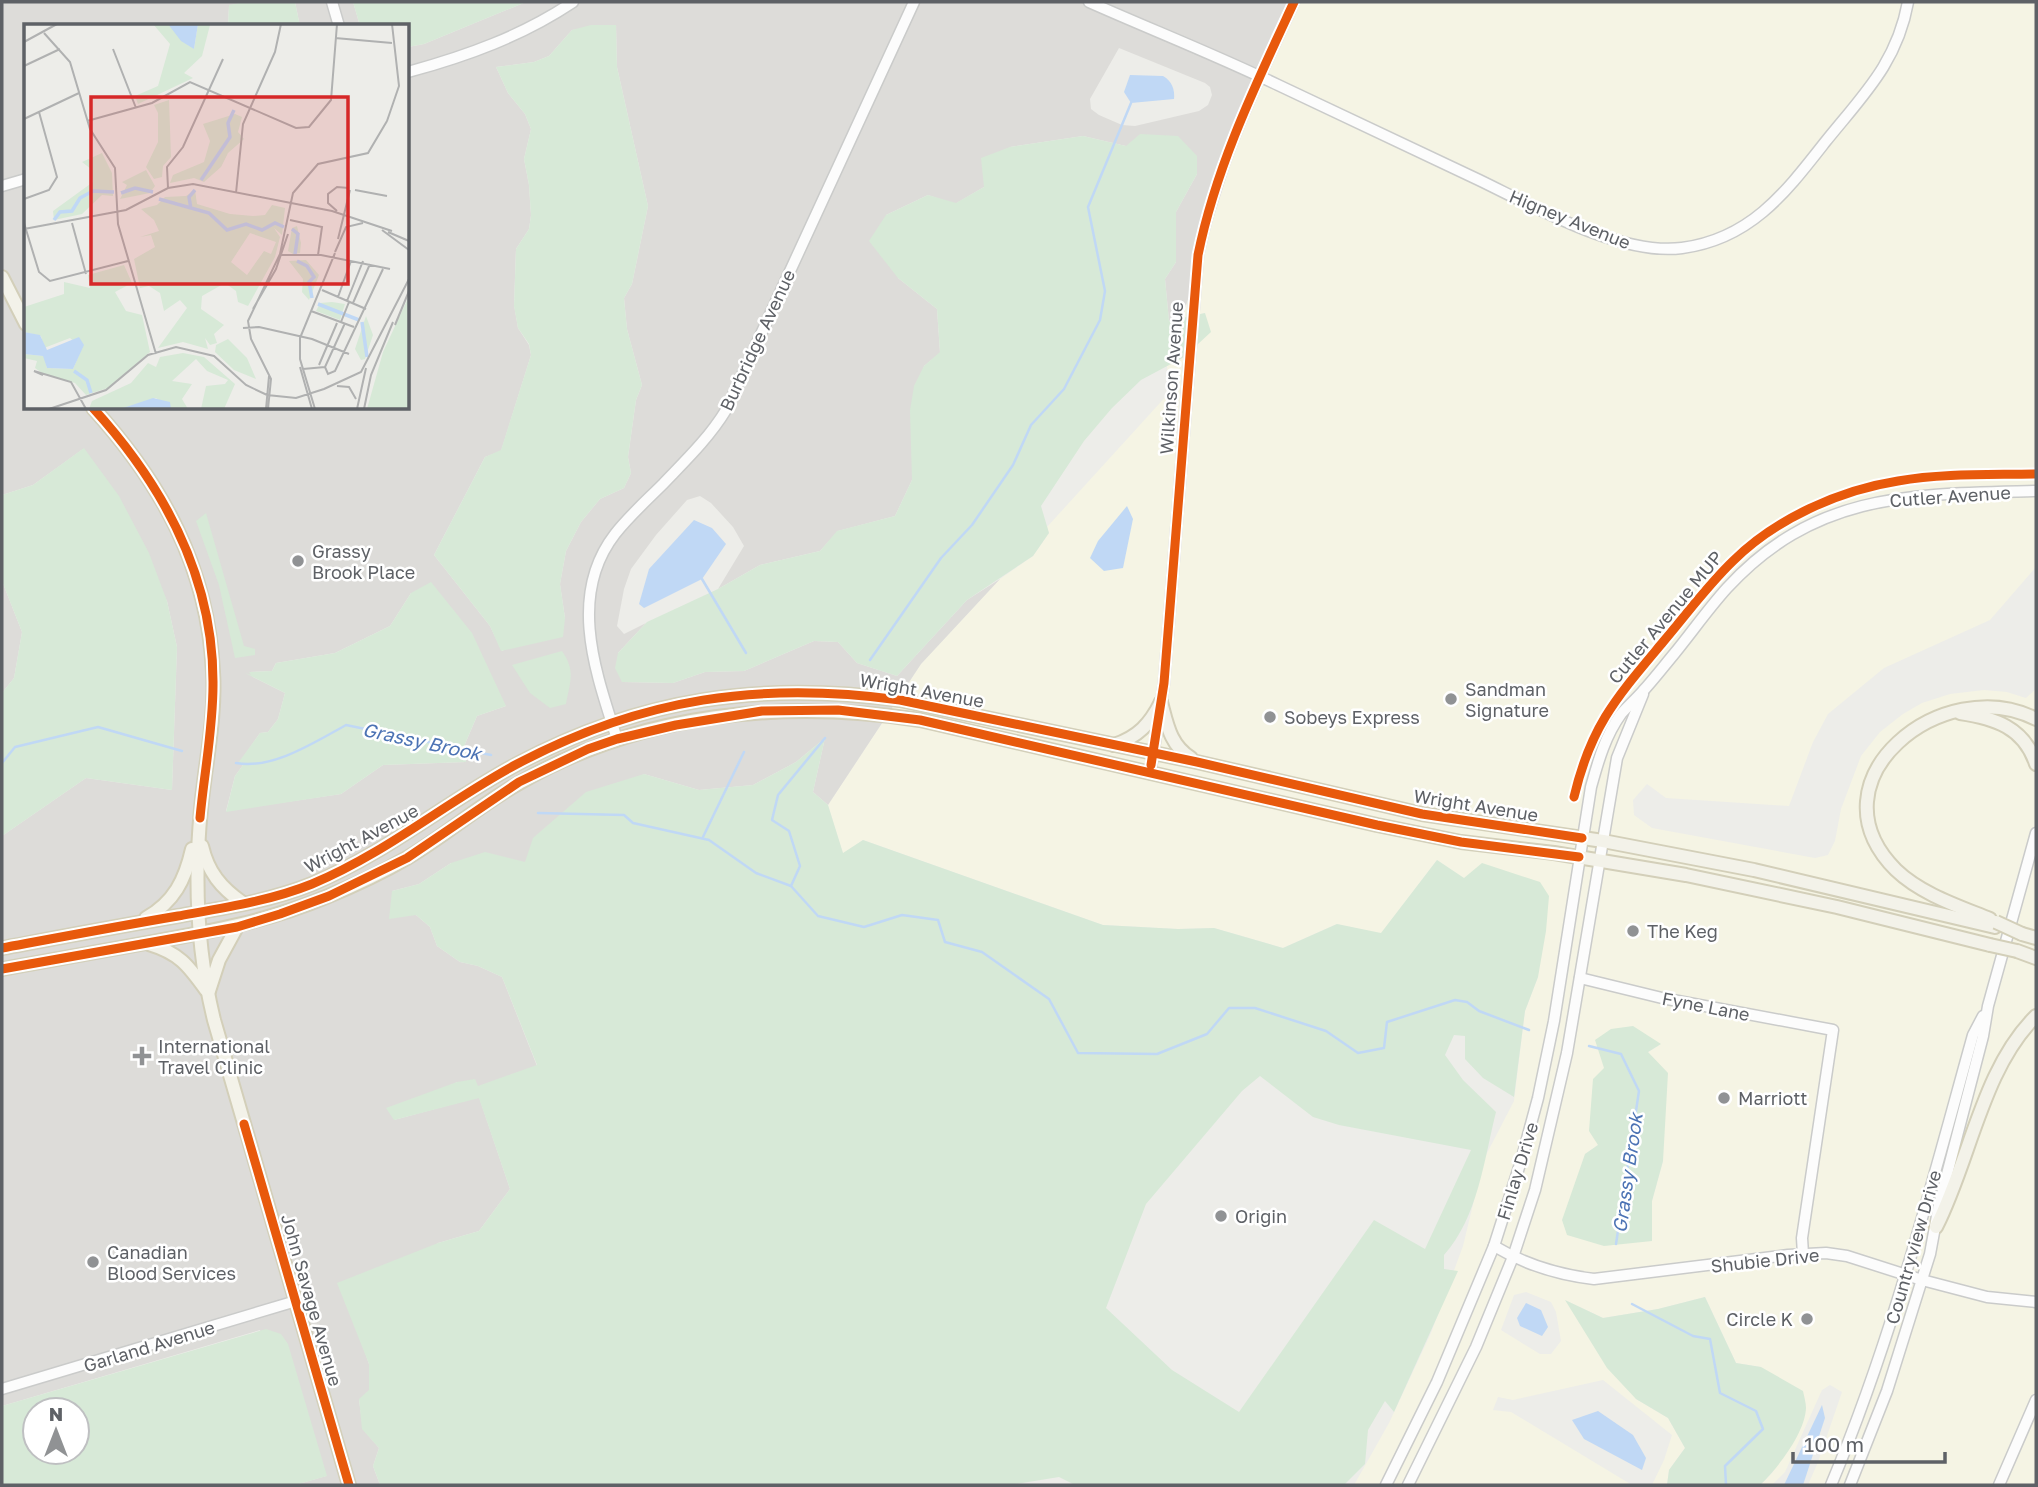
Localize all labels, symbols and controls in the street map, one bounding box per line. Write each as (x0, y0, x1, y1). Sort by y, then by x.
inset map (24, 24, 410, 410)
street label: Higney Avenue (1506, 185, 1634, 253)
street label: Burbridge Avenue (715, 266, 799, 414)
street label: Wilkinson Avenue (1155, 301, 1187, 455)
street label: Cutler Avenue (1889, 481, 2011, 511)
place label: Grassy Brook Place (312, 540, 415, 583)
street label: Cutler Avenue MUP (1603, 546, 1727, 688)
marker: Grassy Brook Place (290, 553, 306, 569)
street label: Wright Avenue (858, 668, 986, 712)
place label: Sandman Signature (1465, 678, 1549, 721)
marker: Sandman Signature (1443, 691, 1459, 707)
place label: Sobeys Express (1284, 706, 1420, 728)
marker: Sobeys Express (1262, 709, 1278, 725)
water label: Grassy Brook (361, 717, 485, 765)
street label: Wright Avenue (1412, 784, 1540, 826)
street label: Wright Avenue (300, 799, 422, 877)
place label: The Keg (1647, 920, 1718, 942)
marker: The Keg (1625, 923, 1641, 939)
street label: Fyne Lane (1660, 987, 1752, 1025)
place label: International Travel Clinic (158, 1035, 270, 1078)
marker: International Travel Clinic (132, 1046, 152, 1066)
place label: Marriott (1738, 1087, 1808, 1109)
marker: Marriott (1716, 1090, 1732, 1106)
water label: Grassy Brook (1607, 1110, 1647, 1234)
street label: Finlay Drive (1492, 1119, 1542, 1223)
street label: Countryview Drive (1881, 1168, 1945, 1326)
place label: Origin (1235, 1205, 1287, 1227)
marker: Origin (1213, 1208, 1229, 1224)
street label: John Savage Avenue (277, 1211, 347, 1389)
place label: Canadian Blood Services (107, 1241, 236, 1284)
street label: Shubie Drive (1710, 1243, 1820, 1277)
marker: Canadian Blood Services (85, 1254, 101, 1270)
place label: Circle K (1726, 1308, 1793, 1330)
marker: Circle K (1799, 1311, 1815, 1327)
street label: Garland Avenue (81, 1316, 217, 1376)
north arrow (21, 1396, 91, 1466)
text: N (49, 1402, 63, 1425)
scale bar (1793, 1420, 1945, 1464)
text: 100 m (1804, 1431, 1864, 1457)

